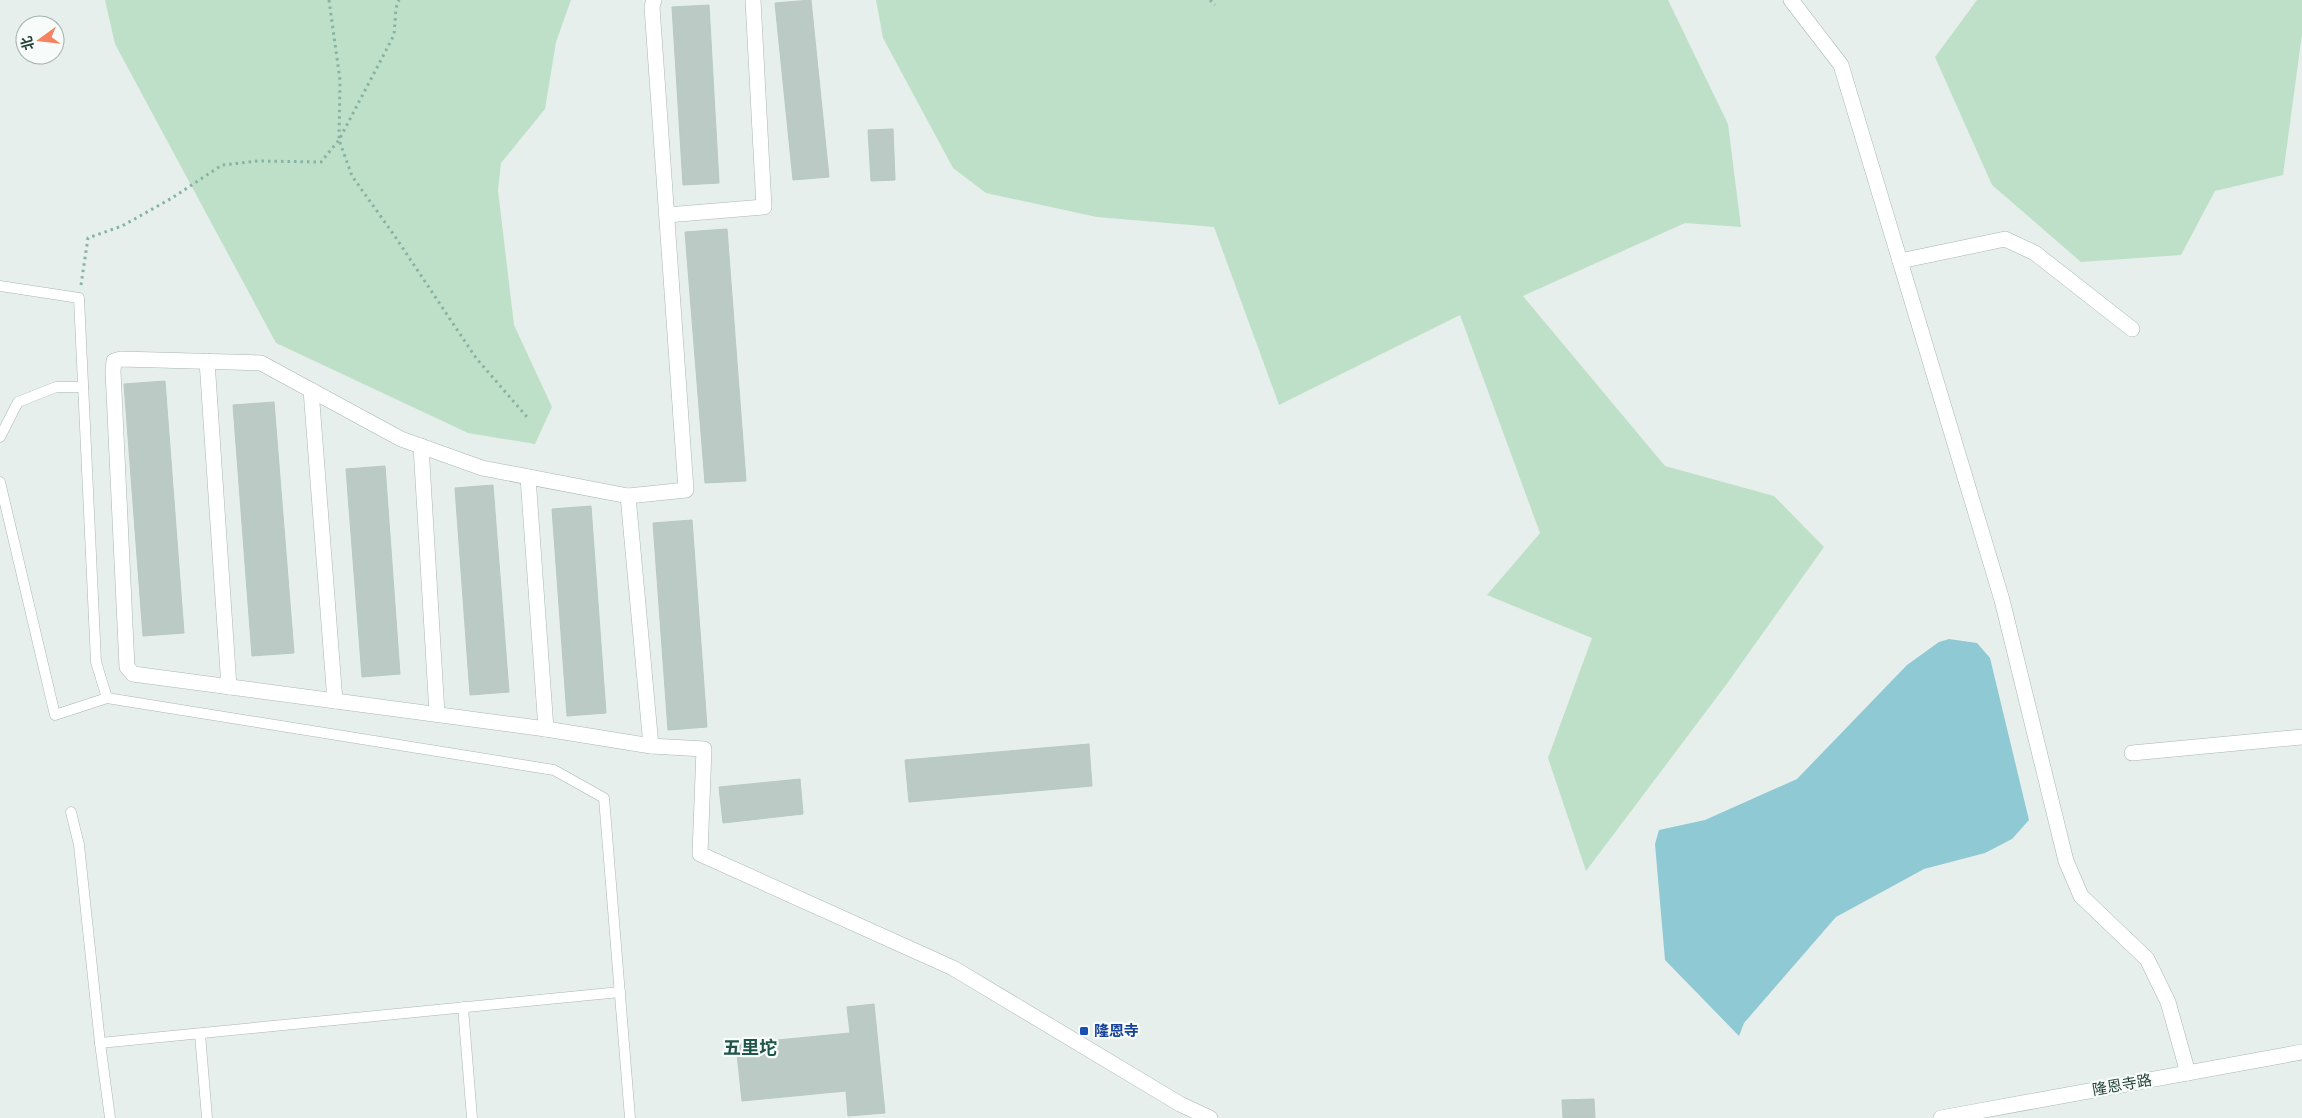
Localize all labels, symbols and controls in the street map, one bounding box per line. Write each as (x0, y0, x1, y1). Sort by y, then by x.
north arrow (15, 15, 65, 65)
text: 北 (18, 34, 38, 52)
place label: 隆恩寺 (1094, 1022, 1139, 1040)
marker: 隆恩寺 (1078, 1025, 1090, 1037)
district label: 五里坨 (723, 1037, 777, 1059)
street label: 隆恩寺路 (2091, 1071, 2153, 1099)

